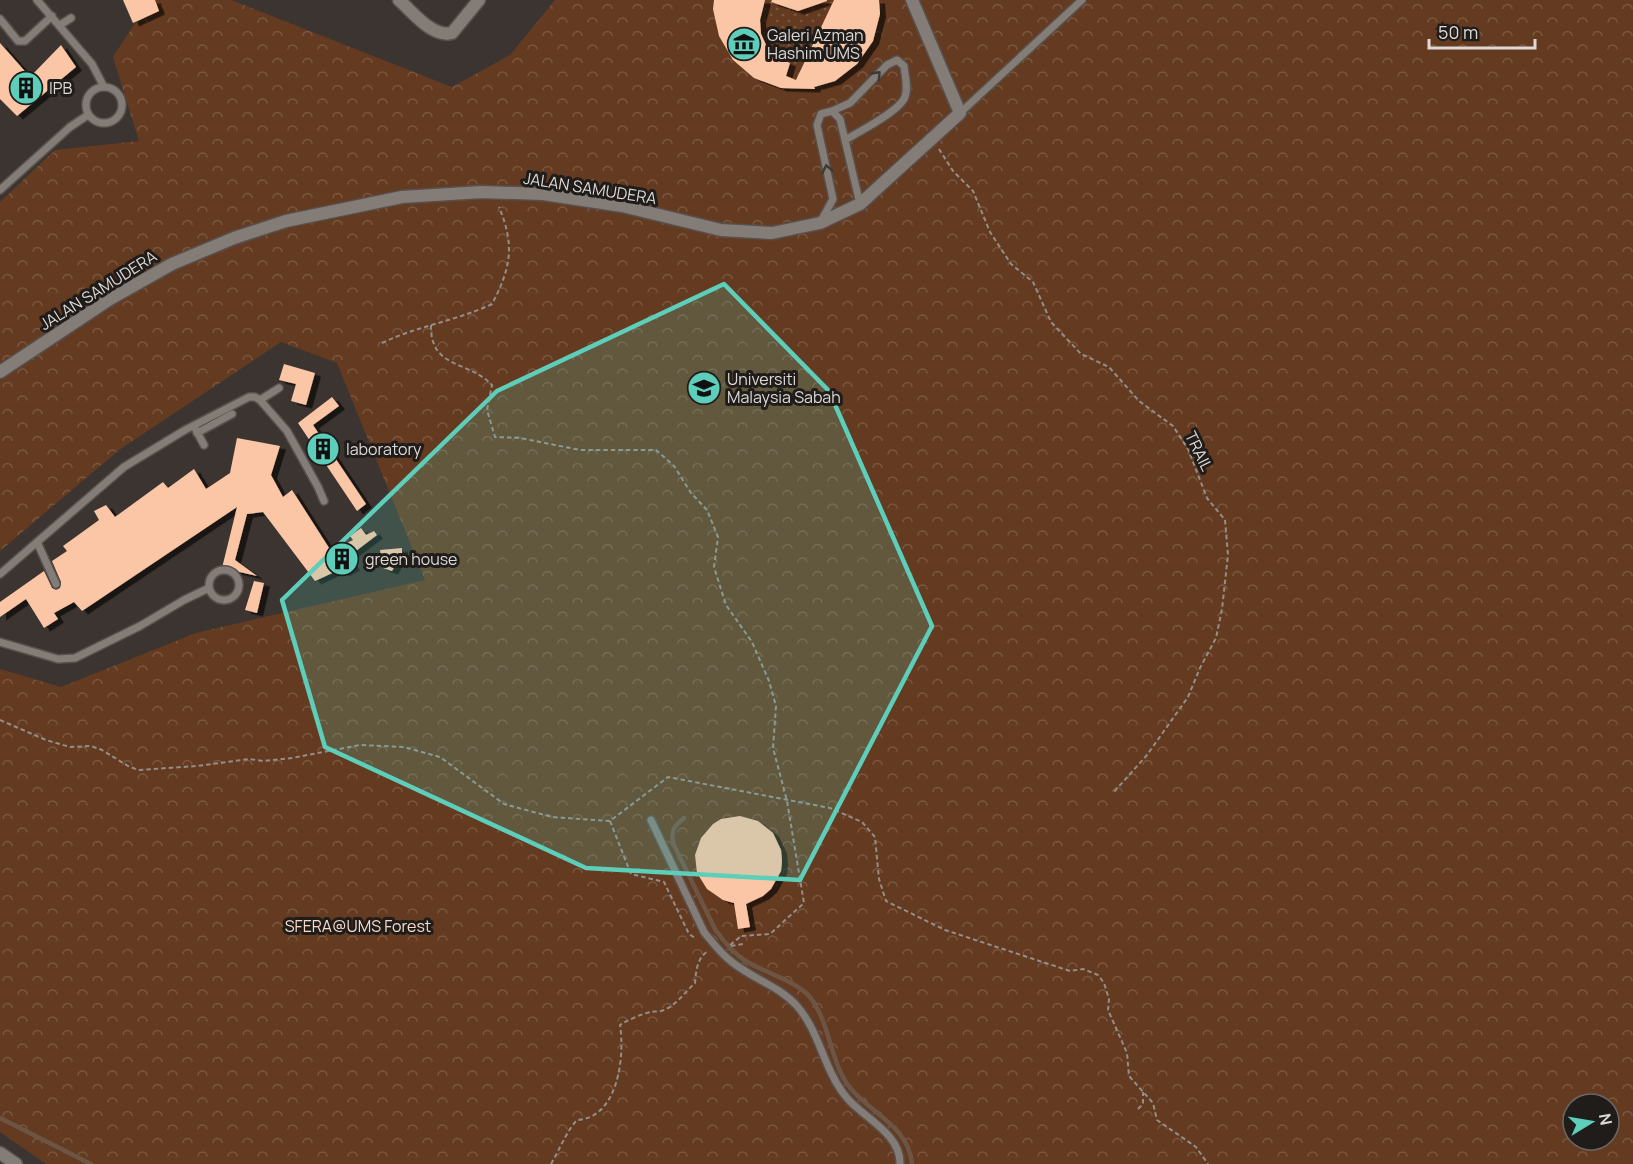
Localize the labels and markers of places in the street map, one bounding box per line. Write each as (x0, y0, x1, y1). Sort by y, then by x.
place label: Galeri Azman Hashim UMS (767, 24, 864, 64)
museum icon: Galeri Azman Hashim UMS (726, 26, 762, 62)
building icon: IPB (8, 70, 44, 106)
place label: IPB (49, 77, 72, 99)
place label: Universiti Malaysia Sabah (727, 368, 841, 408)
school or university icon: Universiti Malaysia Sabah (686, 370, 722, 406)
building icon: laboratory (305, 431, 341, 467)
place label: laboratory (346, 438, 422, 460)
building icon: green house (324, 541, 360, 577)
place label: green house (365, 548, 457, 570)

